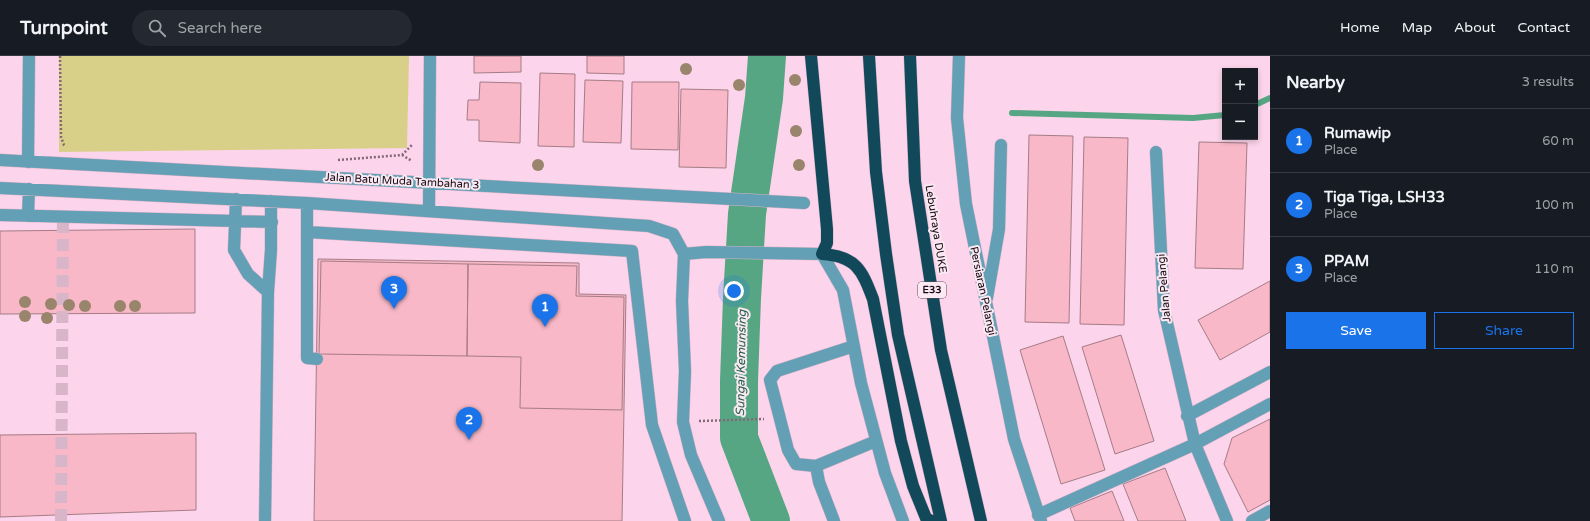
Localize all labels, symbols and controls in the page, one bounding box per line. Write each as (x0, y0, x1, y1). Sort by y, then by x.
search box (132, 10, 412, 46)
text: Turnpoint (20, 17, 108, 39)
icon: search (146, 17, 168, 39)
text: Search here (178, 19, 262, 37)
text: Home (1340, 19, 1380, 36)
text: Map (1402, 19, 1432, 36)
text: About (1454, 19, 1496, 36)
text: Contact (1518, 19, 1570, 36)
map controls (1222, 68, 1258, 140)
button: + (1222, 68, 1258, 104)
text: Nearby (1286, 72, 1345, 93)
text: 3 results (1522, 74, 1574, 90)
button: − (1222, 104, 1258, 140)
text: Rumawip (1324, 124, 1391, 142)
text: 1 (1295, 133, 1303, 149)
text: 60 m (1542, 133, 1574, 149)
text: Place (1324, 142, 1357, 158)
street label: Jalan Batu Muda Tambahan 3 (324, 170, 480, 192)
street label: Lebuhraya DUKE (923, 184, 949, 274)
text: Tiga Tiga, LSH33 (1324, 188, 1445, 206)
text: 2 (1295, 197, 1303, 213)
text: 100 m (1534, 197, 1574, 213)
text: Place (1324, 206, 1357, 222)
street label: Persiaran Pelangi (967, 245, 999, 337)
text: PPAM (1324, 252, 1369, 270)
street label: Jalan Pelangi (1155, 253, 1173, 323)
text: 3 (1295, 261, 1303, 277)
text: 110 m (1534, 261, 1574, 277)
text: Place (1324, 270, 1357, 286)
pin: 3 (381, 276, 407, 309)
your location (724, 281, 744, 301)
road number: E33 (918, 282, 946, 298)
pin: 1 (532, 294, 558, 327)
water label: Sungai Kemunsing (733, 308, 749, 416)
button: Save (1286, 312, 1426, 349)
button: Share (1434, 312, 1574, 349)
pin: 2 (456, 407, 482, 440)

